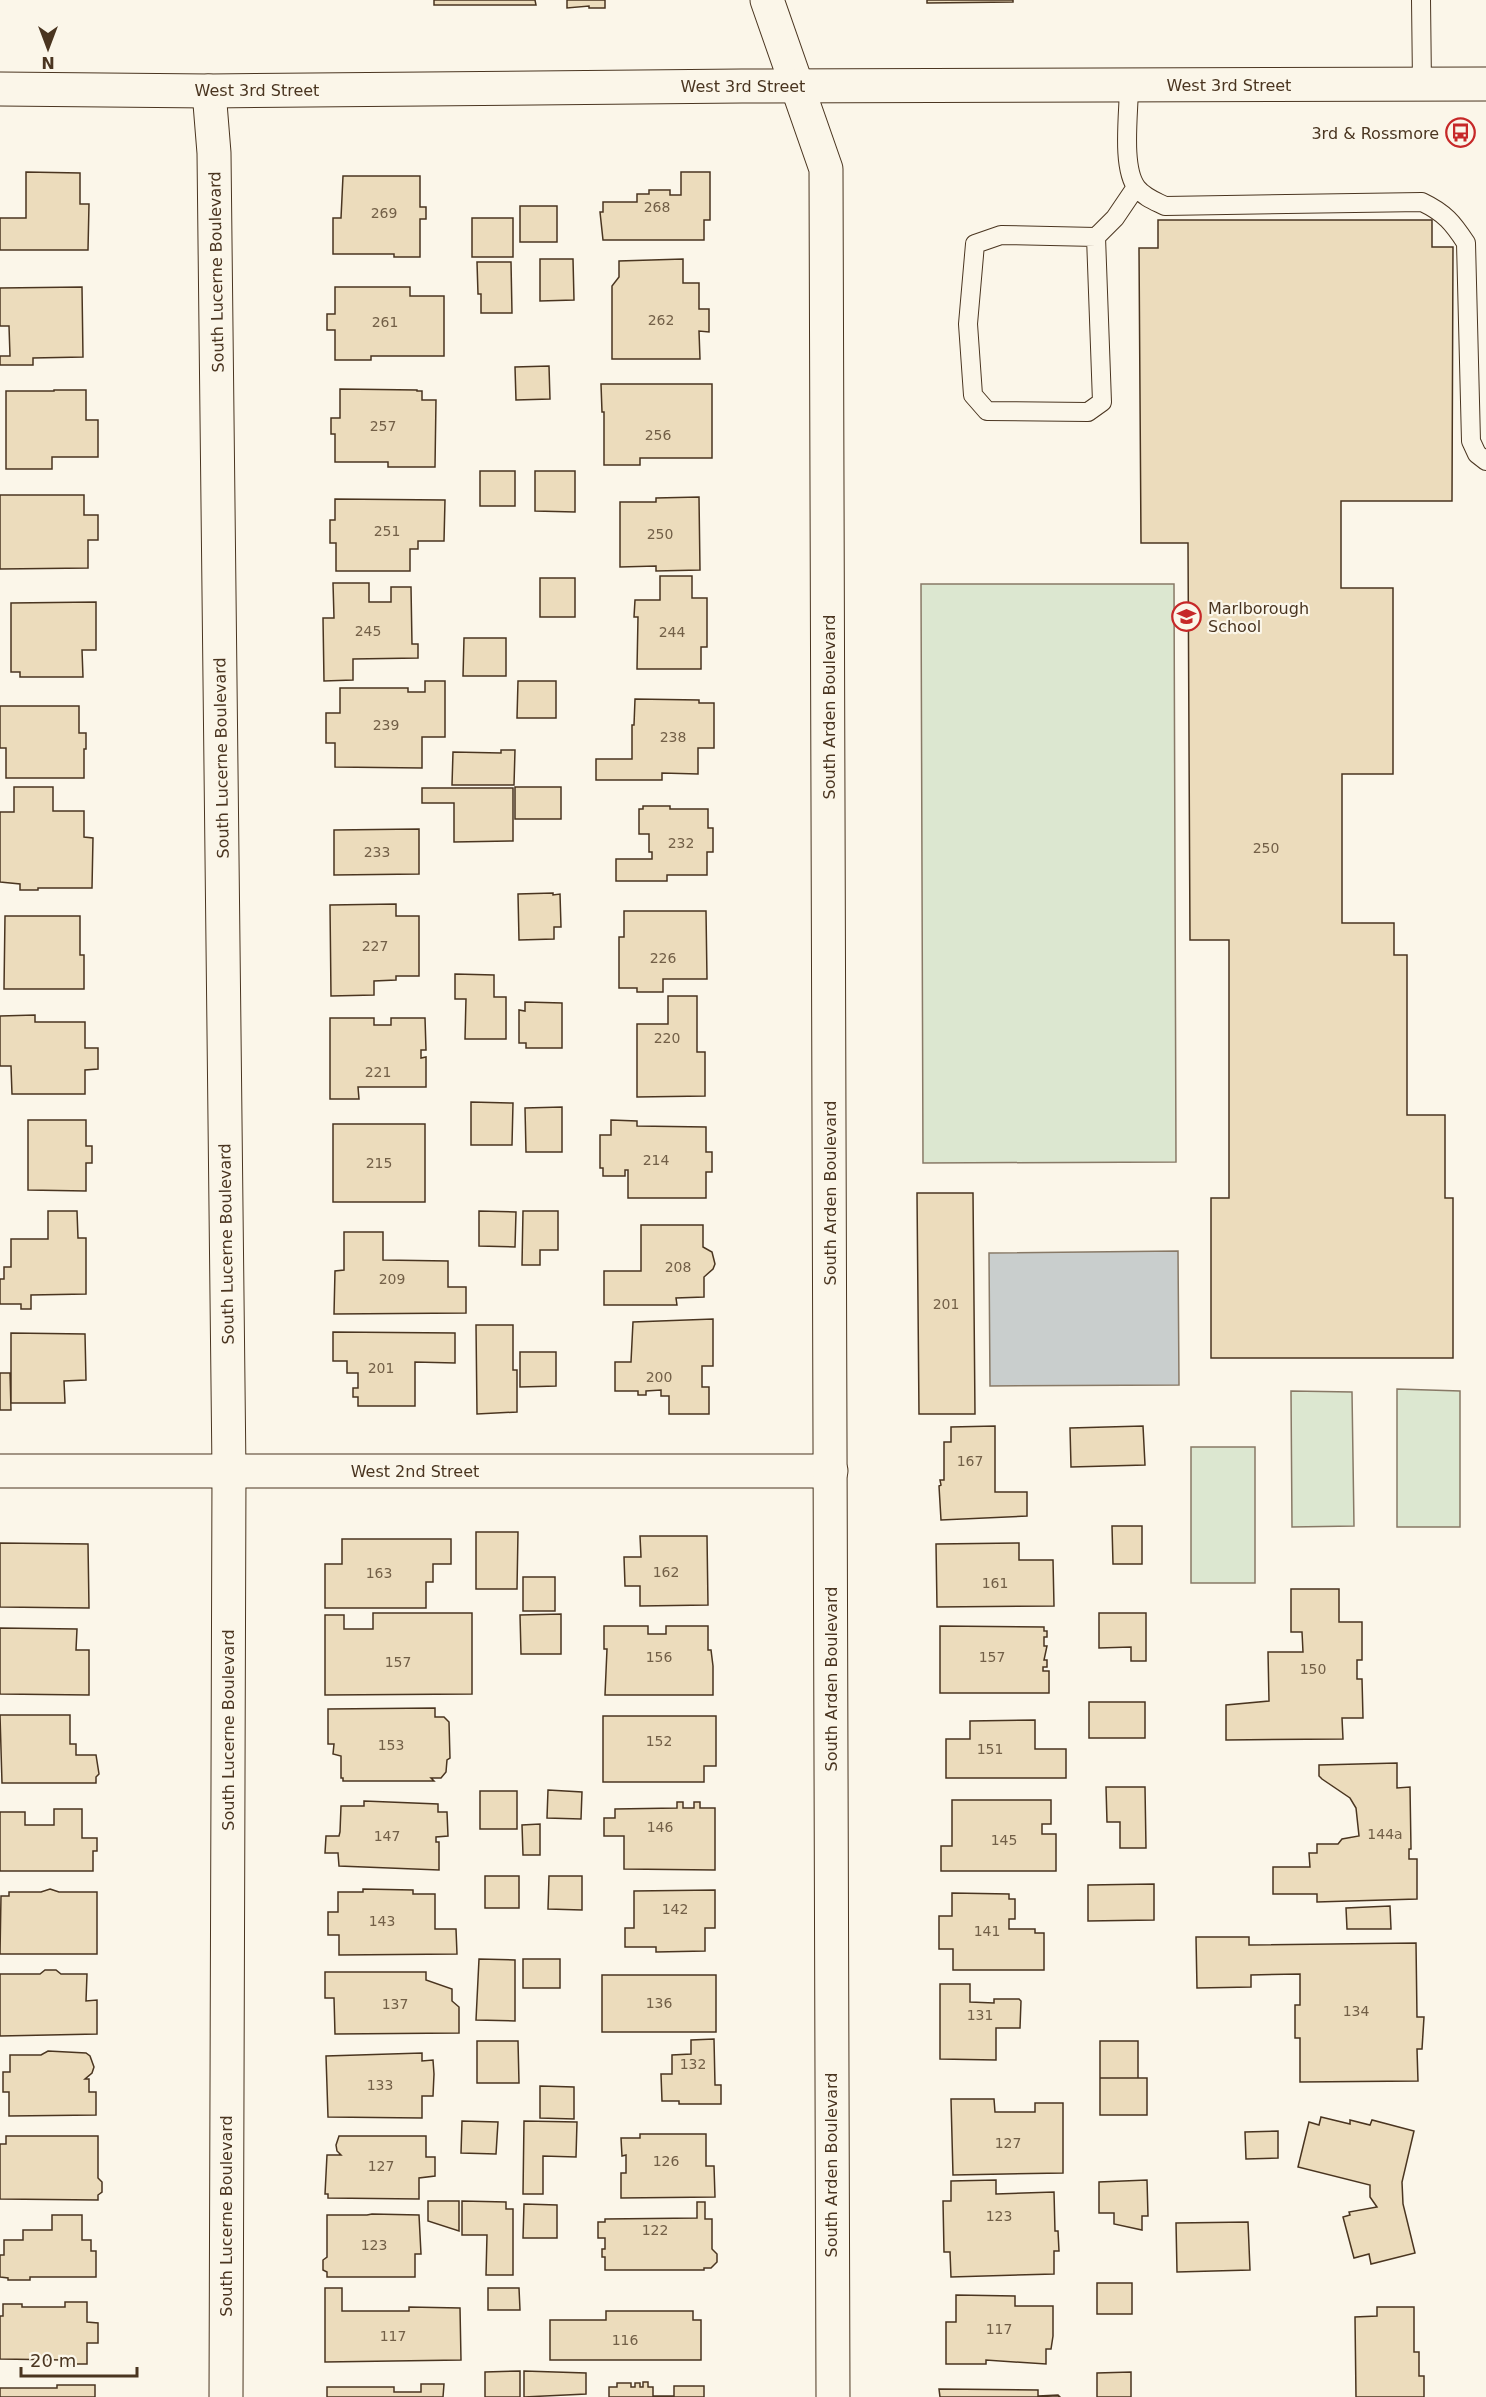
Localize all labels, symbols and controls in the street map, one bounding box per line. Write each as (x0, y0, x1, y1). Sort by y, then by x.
north arrow (18, 18, 78, 78)
text: N (41, 53, 55, 72)
street label: West 3rd Street (1167, 76, 1291, 95)
street label: West 3rd Street (681, 77, 805, 96)
street label: West 3rd Street (195, 81, 319, 100)
bus stop icon: 3rd & Rossmore (1444, 117, 1476, 149)
place label: 3rd & Rossmore (1311, 124, 1439, 143)
street label: South Lucerne Boulevard (205, 171, 228, 373)
house number: 268 (644, 199, 670, 215)
house number: 269 (371, 205, 397, 221)
house number: 262 (648, 312, 674, 328)
house number: 261 (372, 314, 398, 330)
house number: 257 (370, 418, 396, 434)
house number: 256 (645, 427, 671, 443)
house number: 251 (374, 523, 400, 539)
house number: 250 (647, 526, 673, 542)
place label: Marlborough School (1208, 599, 1309, 636)
school or university icon: Marlborough School (1171, 601, 1203, 633)
street label: South Arden Boulevard (820, 615, 839, 799)
house number: 245 (355, 623, 381, 639)
house number: 244 (659, 624, 685, 640)
street label: South Lucerne Boulevard (210, 657, 233, 859)
house number: 239 (373, 717, 399, 733)
house number: 238 (660, 729, 686, 745)
house number: 232 (668, 835, 694, 851)
house number: 250 (1253, 840, 1279, 856)
house number: 233 (364, 844, 390, 860)
house number: 227 (362, 938, 388, 954)
house number: 226 (650, 950, 676, 966)
house number: 220 (654, 1030, 680, 1046)
house number: 221 (365, 1064, 391, 1080)
street label: South Arden Boulevard (821, 1101, 840, 1285)
street label: South Lucerne Boulevard (215, 1143, 238, 1345)
house number: 214 (643, 1152, 669, 1168)
house number: 215 (366, 1155, 392, 1171)
house number: 208 (665, 1259, 691, 1275)
house number: 209 (379, 1271, 405, 1287)
house number: 201 (933, 1296, 959, 1312)
house number: 201 (368, 1360, 394, 1376)
house number: 200 (646, 1369, 672, 1385)
house number: 167 (957, 1453, 983, 1469)
street label: West 2nd Street (351, 1462, 479, 1481)
house number: 162 (653, 1564, 679, 1580)
house number: 163 (366, 1565, 392, 1581)
house number: 161 (982, 1575, 1008, 1591)
street label: South Arden Boulevard (822, 1587, 841, 1771)
street label: South Lucerne Boulevard (219, 1629, 238, 1831)
house number: 156 (646, 1649, 672, 1665)
house number: 157 (979, 1649, 1005, 1665)
house number: 157 (385, 1654, 411, 1670)
house number: 150 (1300, 1661, 1326, 1677)
house number: 152 (646, 1733, 672, 1749)
house number: 153 (378, 1737, 404, 1753)
house number: 151 (977, 1741, 1003, 1757)
house number: 146 (647, 1819, 673, 1835)
house number: 144a (1367, 1826, 1403, 1842)
house number: 147 (374, 1828, 400, 1844)
house number: 145 (991, 1832, 1017, 1848)
house number: 142 (662, 1901, 688, 1917)
house number: 143 (369, 1913, 395, 1929)
house number: 141 (974, 1923, 1000, 1939)
house number: 136 (646, 1995, 672, 2011)
house number: 137 (382, 1996, 408, 2012)
house number: 134 (1343, 2003, 1369, 2019)
house number: 131 (967, 2007, 993, 2023)
house number: 132 (680, 2056, 706, 2072)
street label: South Arden Boulevard (822, 2073, 841, 2257)
house number: 133 (367, 2077, 393, 2093)
street label: South Lucerne Boulevard (217, 2115, 236, 2317)
house number: 127 (995, 2135, 1021, 2151)
house number: 126 (653, 2153, 679, 2169)
house number: 127 (368, 2158, 394, 2174)
house number: 123 (986, 2208, 1012, 2224)
house number: 122 (642, 2222, 668, 2238)
house number: 123 (361, 2237, 387, 2253)
house number: 117 (986, 2321, 1012, 2337)
house number: 117 (380, 2328, 406, 2344)
house number: 116 (612, 2332, 638, 2348)
scale bar (21, 2340, 136, 2378)
text: 20 m (30, 2350, 76, 2371)

